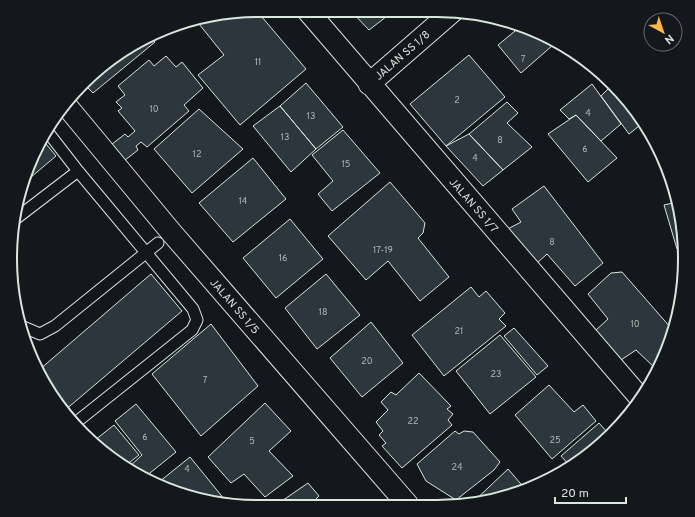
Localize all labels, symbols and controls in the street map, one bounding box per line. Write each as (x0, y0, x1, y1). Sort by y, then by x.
north arrow (643, 12, 683, 52)
street label: JALAN SS 1/8 (372, 28, 433, 84)
text: N (661, 31, 676, 47)
house number: 7 (521, 54, 526, 65)
house number: 11 (255, 57, 261, 68)
house number: 2 (454, 95, 460, 106)
house number: 10 (149, 104, 159, 115)
house number: 4 (585, 108, 591, 119)
house number: 13 (307, 111, 315, 122)
house number: 13 (281, 132, 289, 143)
house number: 8 (497, 135, 503, 146)
house number: 6 (582, 144, 588, 155)
house number: 12 (193, 149, 201, 160)
house number: 4 (472, 153, 478, 164)
house number: 15 (342, 159, 350, 170)
street label: JALAN SS 1/7 (446, 175, 501, 236)
house number: 14 (239, 196, 248, 207)
house number: 8 (549, 237, 555, 248)
house number: 17-19 (373, 245, 393, 256)
house number: 16 (279, 253, 287, 264)
street label: JALAN SS 1/5 (206, 276, 262, 337)
house number: 18 (319, 307, 327, 318)
house number: 10 (630, 319, 640, 330)
house number: 21 (455, 326, 463, 337)
house number: 20 (361, 356, 373, 367)
house number: 23 (491, 369, 501, 380)
house number: 7 (203, 375, 208, 386)
house number: 22 (407, 416, 419, 427)
house number: 6 (142, 432, 148, 443)
house number: 25 (549, 435, 561, 446)
house number: 5 (249, 436, 255, 447)
house number: 24 (451, 462, 463, 473)
house number: 4 (184, 464, 190, 475)
scale bar (555, 479, 626, 505)
text: 20 m (561, 486, 589, 502)

